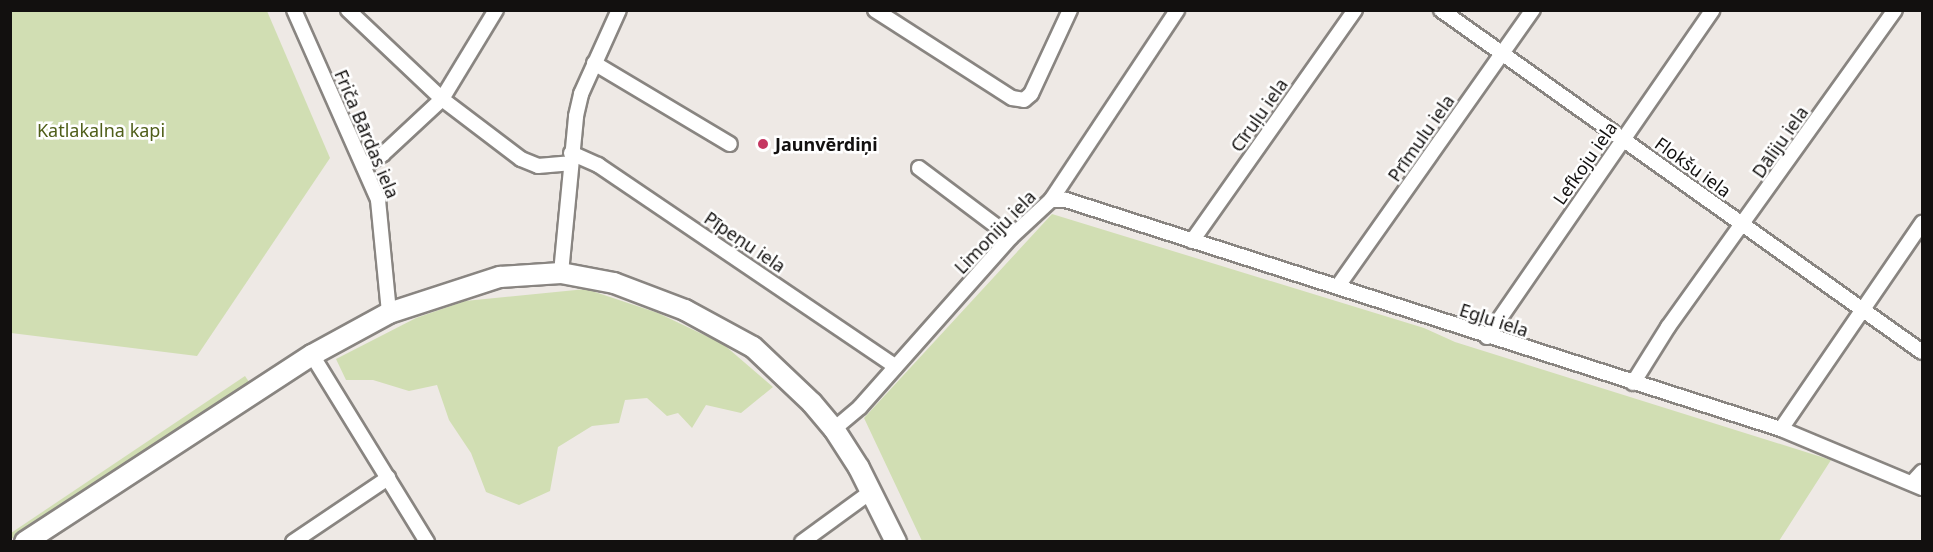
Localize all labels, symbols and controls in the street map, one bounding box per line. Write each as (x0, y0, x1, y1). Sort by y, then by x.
street label: Friča Bārdas iela (330, 66, 404, 202)
street label: Cīruļu iela (1226, 74, 1292, 156)
street label: Prīmulu iela (1383, 90, 1459, 186)
street label: Dāliju iela (1747, 102, 1813, 182)
street label: Lefkoju iela (1549, 117, 1621, 209)
park label: Katlakalna kapi (37, 119, 165, 141)
street label: Flokšu iela (1651, 132, 1735, 202)
place label: Jaunvērdiņi (775, 133, 878, 155)
marker: Jaunvērdiņi (756, 137, 770, 151)
street label: Limoniju iela (950, 186, 1040, 278)
street label: Pīpeņu iela (700, 207, 790, 277)
street label: Egļu iela (1457, 299, 1531, 341)

